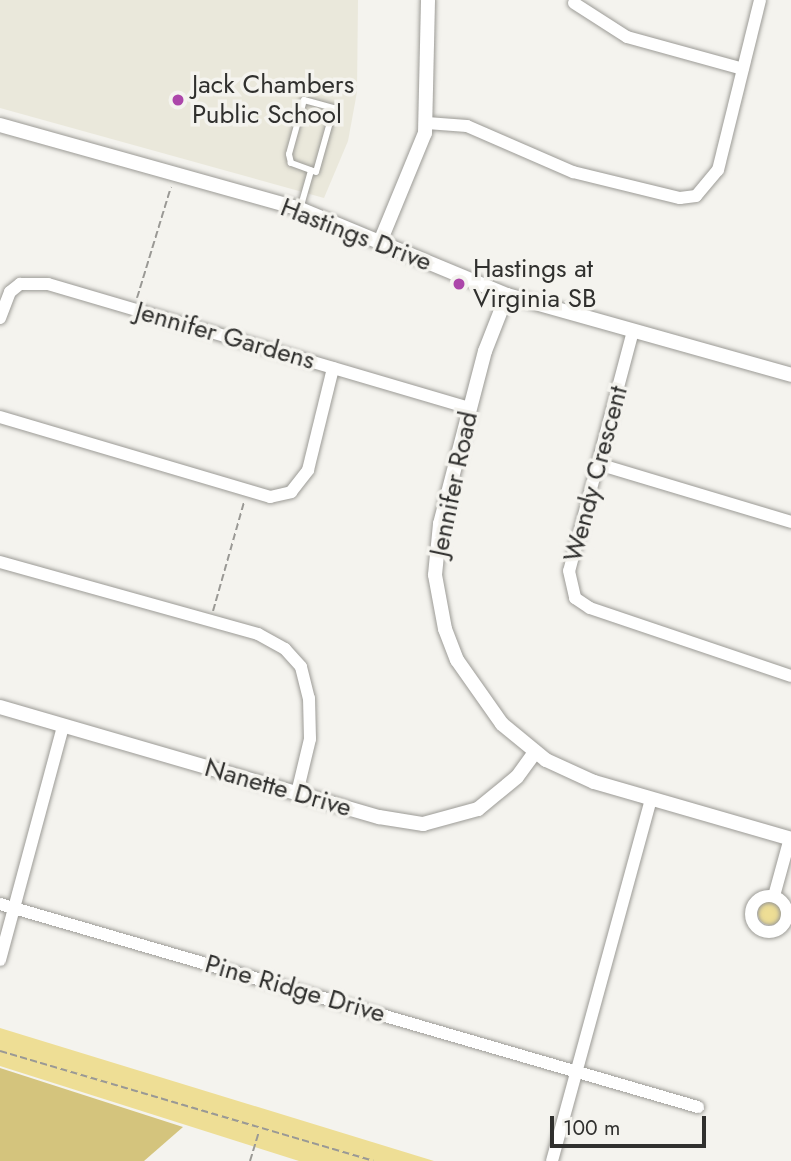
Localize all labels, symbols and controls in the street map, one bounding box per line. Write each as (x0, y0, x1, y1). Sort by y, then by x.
place label: Jack Chambers Public School (192, 69, 354, 130)
marker: Jack Chambers Public School (170, 92, 186, 108)
street label: Hastings Drive (276, 192, 436, 278)
place label: Hastings at Virginia SB (473, 253, 596, 314)
marker: Hastings at Virginia SB (451, 276, 467, 292)
street label: Jennifer Gardens (132, 295, 318, 377)
street label: Wendy Crescent (558, 383, 634, 565)
street label: Jennifer Road (423, 409, 485, 559)
street label: Nanette Drive (201, 752, 355, 824)
street label: Pine Ridge Drive (201, 948, 389, 1030)
scale bar (553, 1102, 709, 1146)
text: 100 m (563, 1113, 620, 1143)

